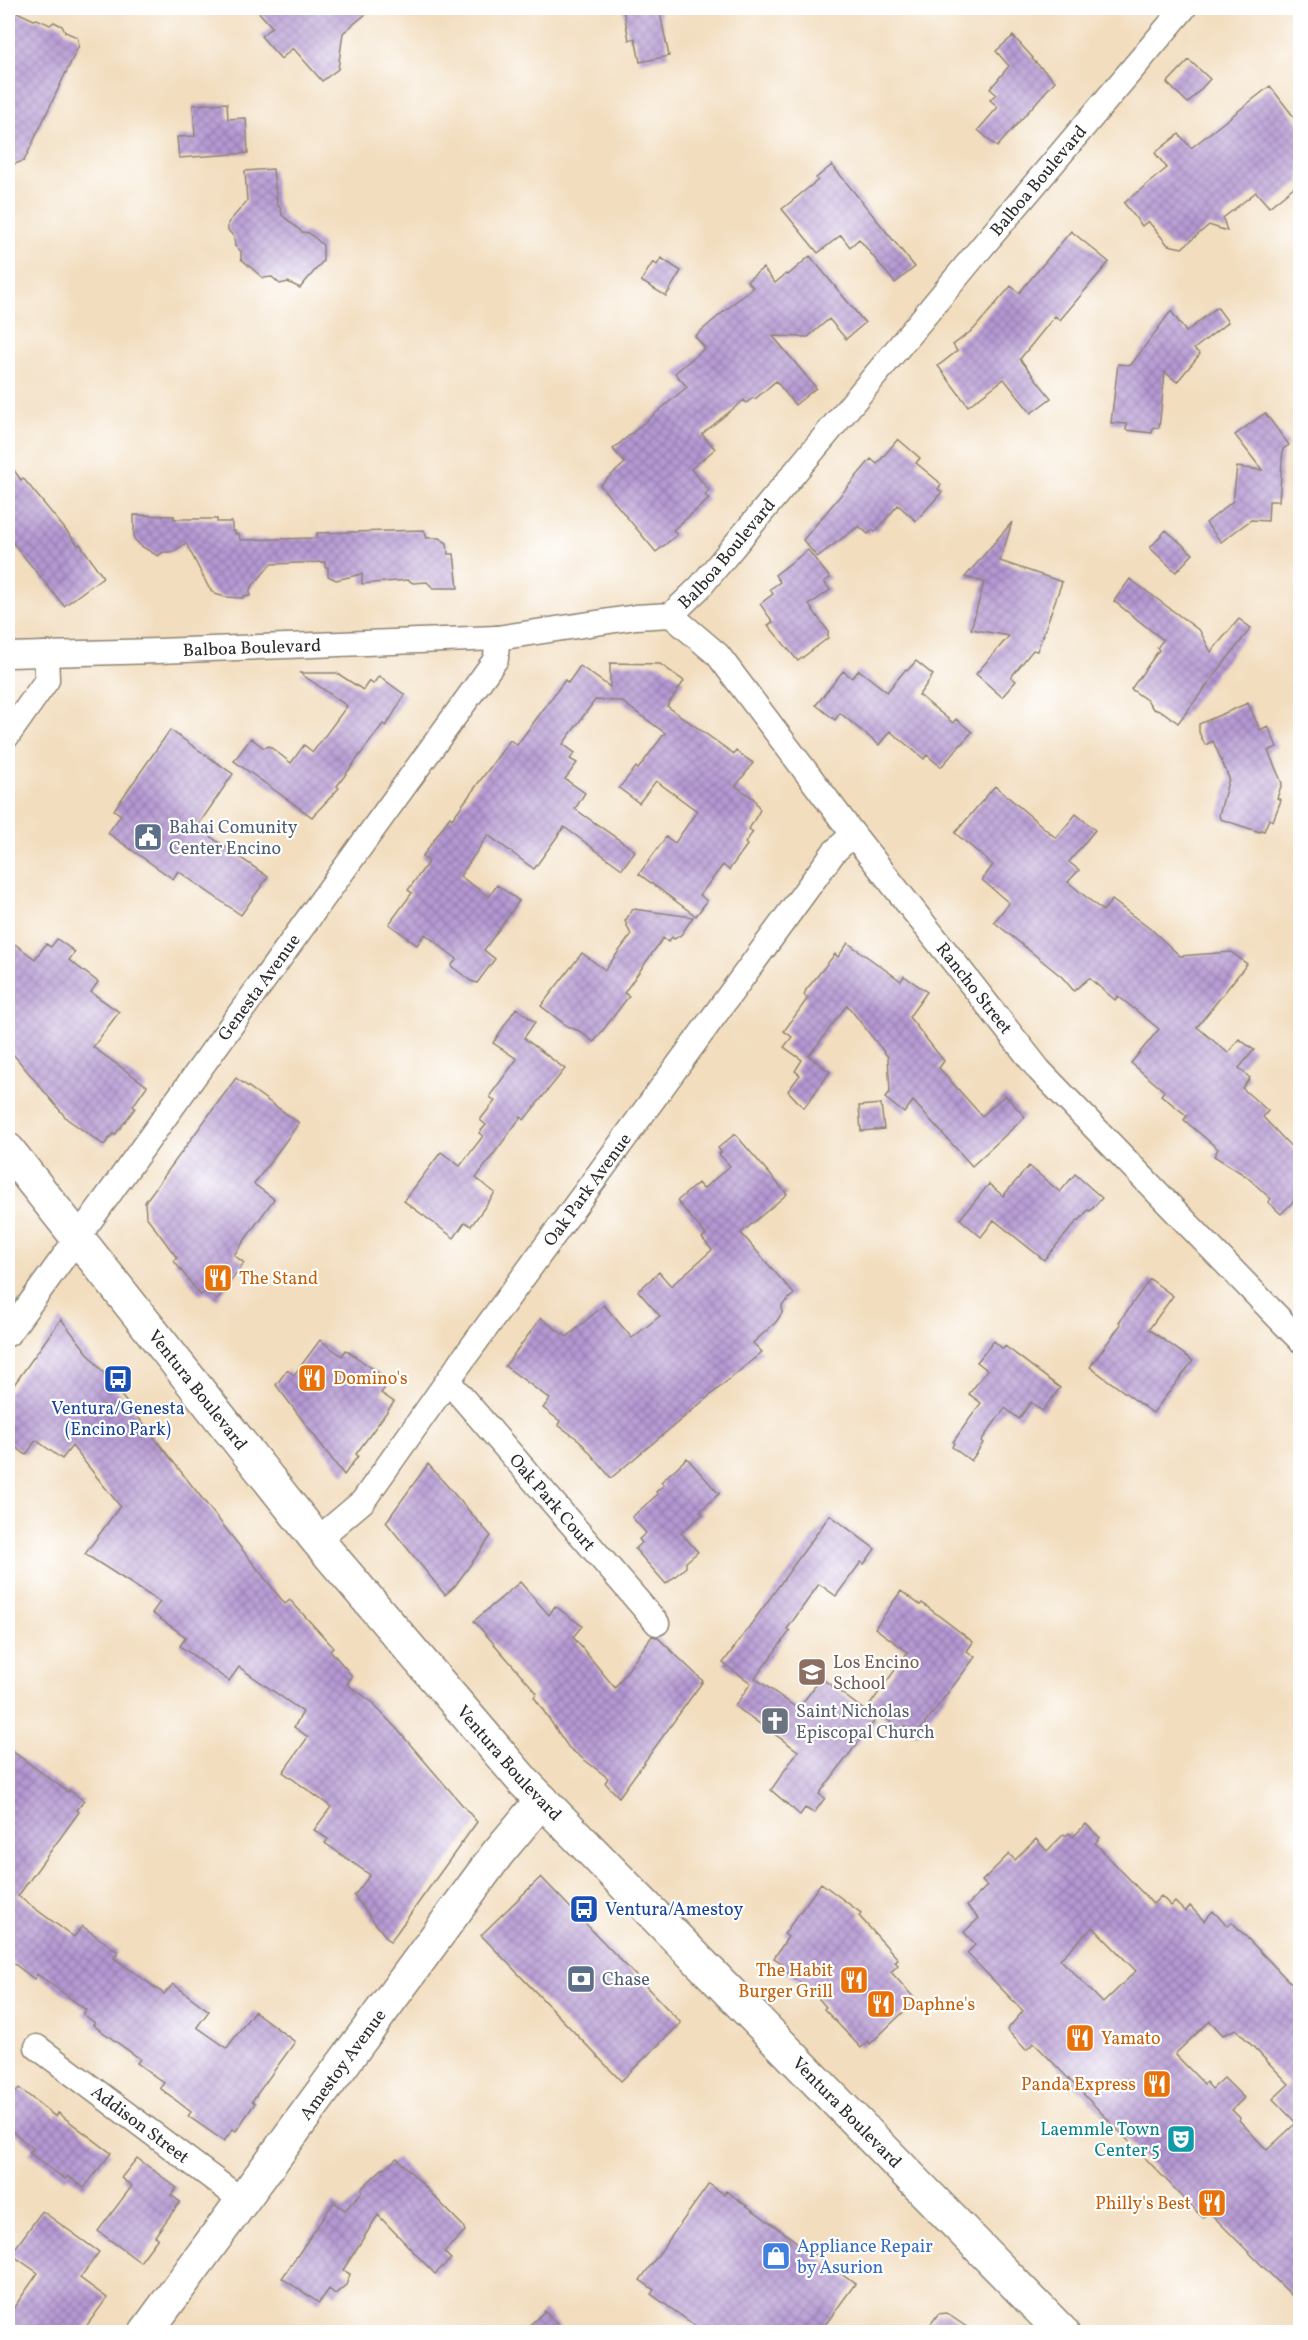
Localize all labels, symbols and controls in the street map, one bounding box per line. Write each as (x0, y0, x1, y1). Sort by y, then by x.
street label: Balboa Boulevard (985, 120, 1093, 242)
street label: Balboa Boulevard (673, 494, 782, 615)
street label: Balboa Boulevard (182, 634, 322, 664)
place label: Bahai Comunity Center Encino (169, 816, 298, 862)
public building icon: Bahai Comunity Center Encino (132, 821, 164, 853)
street label: Genesta Avenue (213, 929, 307, 1047)
street label: Rancho Street (929, 938, 1017, 1040)
street label: Oak Park Avenue (538, 1129, 638, 1252)
restaurant icon: The Stand (202, 1262, 234, 1294)
place label: The Stand (239, 1267, 318, 1292)
street label: Ventura Boulevard (141, 1325, 252, 1456)
restaurant icon: Domino's (296, 1362, 328, 1394)
bus stop icon: Ventura/Genesta (Encino Park) (102, 1363, 134, 1395)
place label: Domino's (333, 1367, 408, 1392)
place label: Ventura/Genesta (Encino Park) (51, 1397, 185, 1443)
street label: Oak Park Court (502, 1449, 601, 1557)
place label: Los Encino School (833, 1651, 919, 1697)
school or university icon: Los Encino School (796, 1656, 828, 1688)
place label: Saint Nicholas Episcopal Church (796, 1700, 935, 1746)
street label: Ventura Boulevard (450, 1701, 567, 1827)
church icon: Saint Nicholas Episcopal Church (759, 1705, 791, 1737)
bus stop icon: Ventura/Amestoy (568, 1893, 600, 1925)
place label: Ventura/Amestoy (605, 1898, 743, 1923)
place label: The Habit Burger Grill (738, 1959, 833, 2005)
bank icon: Chase (565, 1963, 597, 1995)
restaurant icon: The Habit Burger Grill (838, 1964, 870, 1996)
place label: Chase (602, 1968, 650, 1993)
restaurant icon: Daphne's (865, 1988, 897, 2020)
place label: Daphne's (902, 1993, 975, 2018)
street label: Amestoy Avenue (295, 2005, 393, 2126)
restaurant icon: Yamato (1064, 2022, 1096, 2054)
place label: Yamato (1101, 2027, 1160, 2052)
street label: Ventura Boulevard (785, 2052, 906, 2175)
restaurant icon: Panda Express (1141, 2068, 1173, 2100)
place label: Panda Express (1021, 2073, 1136, 2098)
street label: Addison Street (85, 2080, 194, 2170)
place label: Laemmle Town Center 5 (1040, 2118, 1160, 2164)
theatre icon: Laemmle Town Center 5 (1165, 2123, 1197, 2155)
restaurant icon: Philly's Best (1196, 2187, 1228, 2219)
place label: Philly's Best (1095, 2192, 1191, 2217)
place label: Appliance Repair by Asurion (797, 2235, 933, 2281)
shop icon: Appliance Repair by Asurion (760, 2240, 792, 2272)

